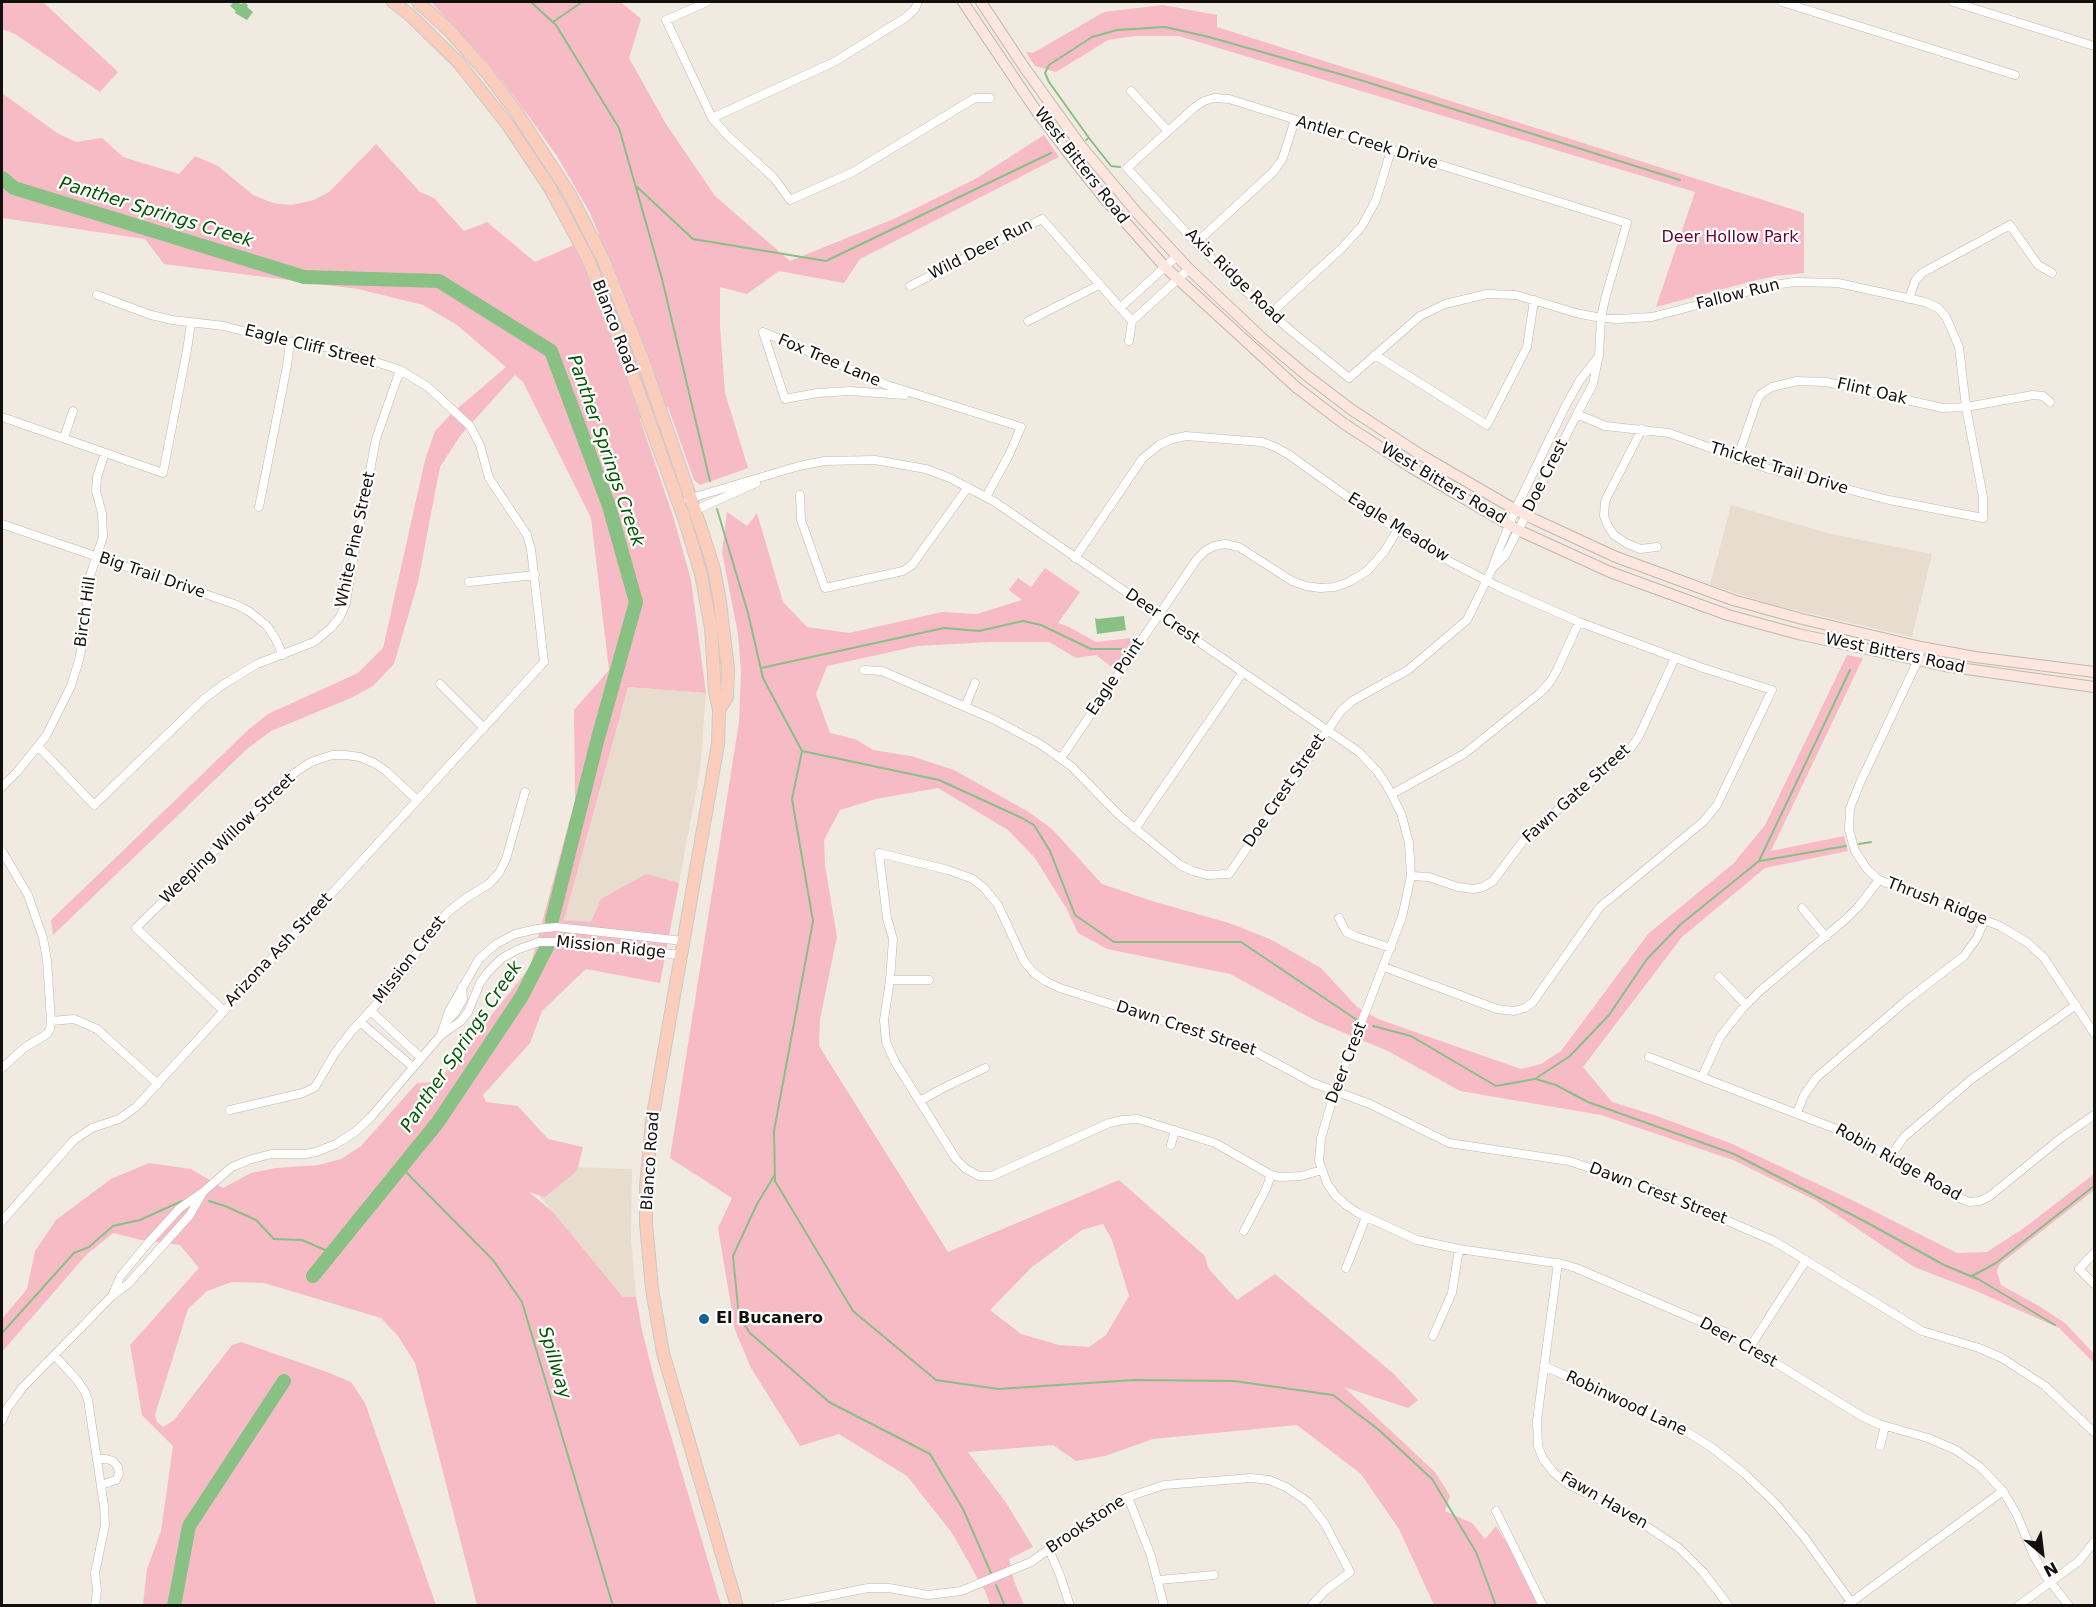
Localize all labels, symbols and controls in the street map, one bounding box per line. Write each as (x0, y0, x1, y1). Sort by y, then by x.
street label: West Bitters Road (1030, 104, 1132, 228)
street label: Antler Creek Drive (1294, 112, 1440, 174)
water label: Panther Springs Creek (56, 173, 256, 253)
street label: Wild Deer Run (926, 216, 1036, 284)
street label: Axis Ridge Road (1181, 225, 1287, 329)
park label: Deer Hollow Park (1662, 228, 1798, 248)
street label: Fallow Run (1694, 275, 1782, 315)
street label: Blanco Road (587, 277, 641, 377)
street label: Eagle Cliff Street (243, 321, 377, 373)
street label: Fox Tree Lane (775, 331, 883, 391)
water label: Panther Springs Creek (562, 352, 648, 550)
street label: Flint Oak (1835, 375, 1909, 409)
street label: Doe Crest (1520, 436, 1572, 516)
street label: West Bitters Road (1377, 439, 1509, 529)
street label: Thicket Trail Drive (1708, 439, 1850, 499)
street label: White Pine Street (332, 470, 380, 610)
street label: Eagle Meadow (1344, 489, 1452, 567)
street label: Big Trail Drive (96, 549, 208, 603)
street label: Birch Hill (72, 575, 100, 649)
street label: Deer Crest (1121, 585, 1203, 649)
street label: West Bitters Road (1823, 630, 1967, 678)
street label: Eagle Point (1083, 635, 1149, 719)
street label: Doe Crest Street (1240, 731, 1330, 851)
street label: Fawn Gate Street (1519, 741, 1635, 847)
street label: Weeping Willow Street (157, 770, 299, 908)
street label: Thrush Ridge (1884, 874, 1990, 930)
street label: Arizona Ash Street (221, 889, 337, 1011)
street label: Mission Crest (370, 912, 450, 1008)
street label: Mission Ridge (555, 933, 667, 963)
water label: Panther Springs Creek (397, 957, 527, 1137)
street label: Dawn Crest Street (1114, 997, 1258, 1061)
street label: Deer Crest (1323, 1020, 1371, 1106)
street label: Blanco Road (638, 1111, 664, 1211)
street label: Robin Ridge Road (1832, 1120, 1964, 1206)
street label: Dawn Crest Street (1586, 1159, 1730, 1229)
place label: El Bucanero (716, 1309, 823, 1329)
marker: El Bucanero (697, 1312, 711, 1326)
street label: Deer Crest (1696, 1314, 1780, 1372)
water label: Spillway (533, 1324, 575, 1402)
street label: Robinwood Lane (1562, 1368, 1690, 1440)
street label: Fawn Haven (1557, 1468, 1651, 1534)
street label: Brookstone (1043, 1492, 1129, 1558)
north arrow (2012, 1523, 2072, 1583)
text: N (2040, 1558, 2061, 1581)

